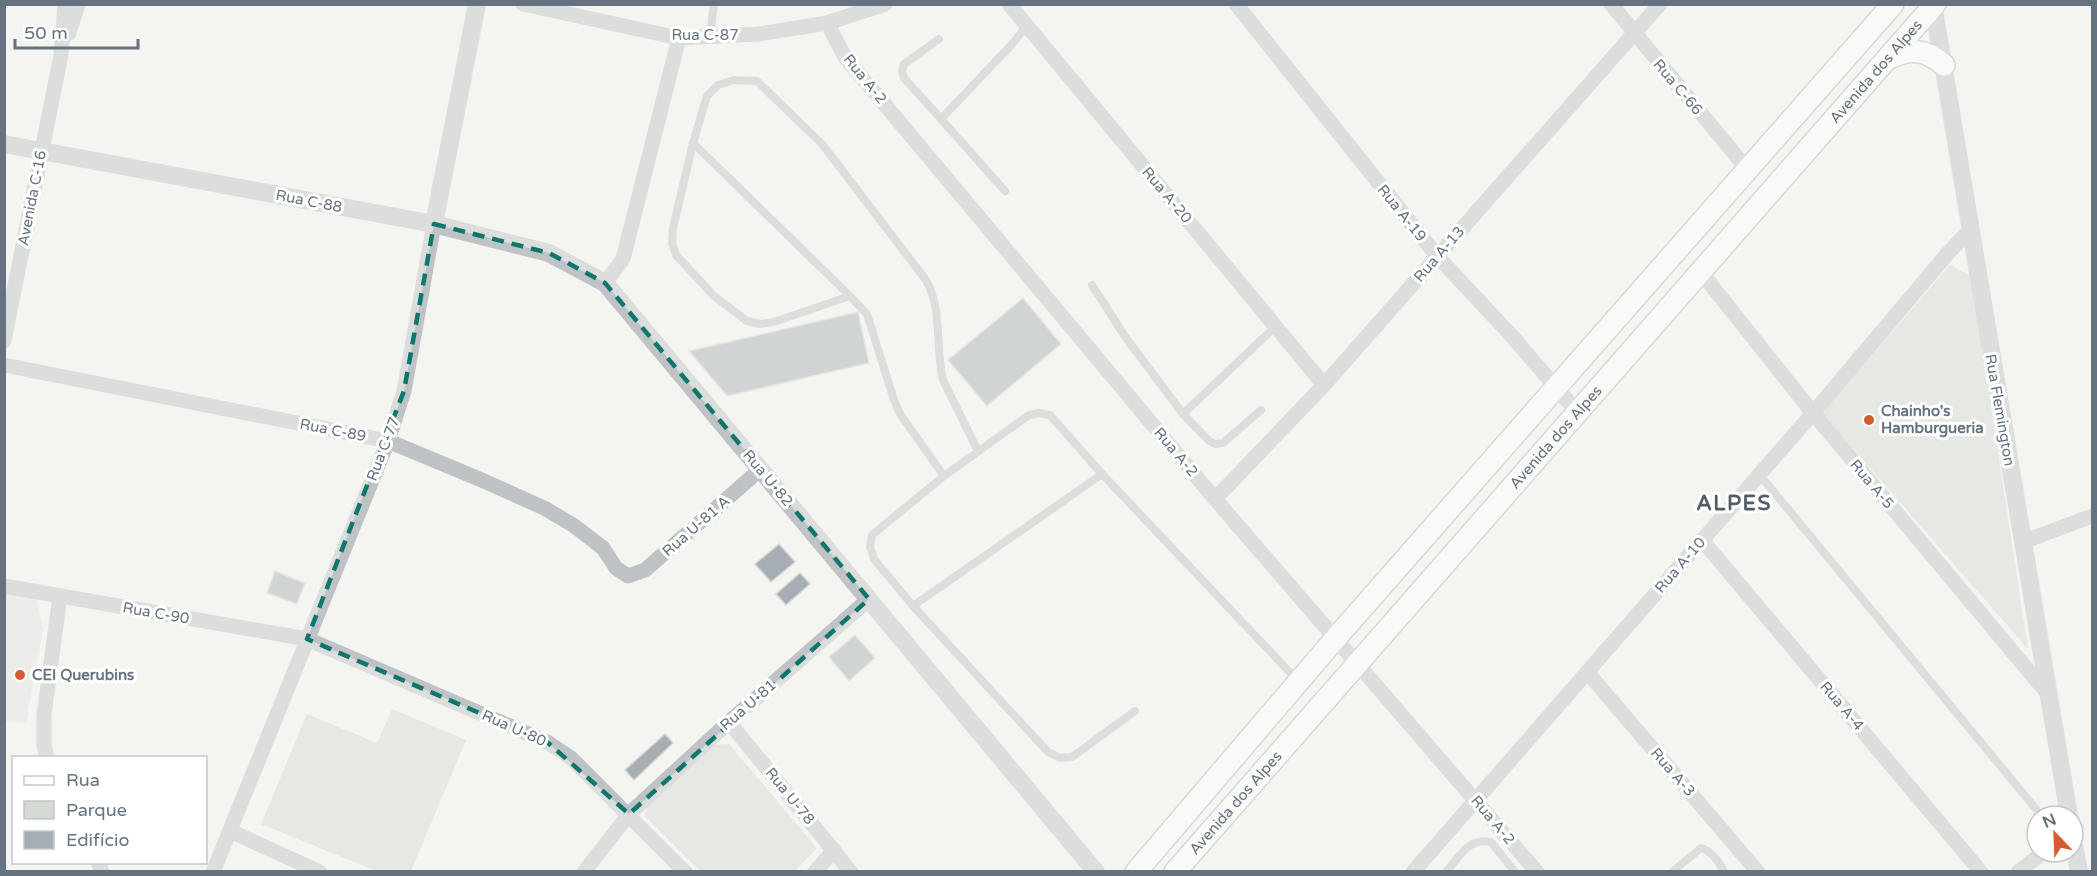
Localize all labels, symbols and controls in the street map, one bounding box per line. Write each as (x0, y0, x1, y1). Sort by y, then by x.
scale bar (15, 12, 138, 50)
street label: Avenida dos Alpes (1826, 16, 1926, 127)
text: 50 m (24, 22, 68, 44)
street label: Rua C-87 (671, 26, 739, 44)
street label: Rua A-2 (840, 51, 890, 107)
street label: Rua C-66 (1650, 55, 1706, 119)
street label: Avenida C-16 (14, 149, 50, 247)
street label: Rua A-20 (1138, 163, 1196, 227)
street label: Rua A-19 (1374, 181, 1430, 245)
street label: Rua C-88 (274, 186, 344, 216)
street label: Rua A-13 (1410, 222, 1468, 286)
street label: Rua Flemington (1981, 353, 2019, 467)
street label: Avenida dos Alpes (1506, 382, 1606, 493)
place label: Chainho's Hamburgueria (1881, 402, 1984, 438)
marker: Chainho's Hamburgueria (1862, 413, 1876, 427)
street label: Rua C-89 (298, 415, 368, 445)
street label: Rua C-77 (363, 415, 403, 483)
street label: Rua A-2 (1150, 424, 1202, 480)
street label: Rua U-82 (739, 446, 797, 510)
street label: Rua A-5 (1846, 456, 1898, 512)
district label: ALPES (1696, 491, 1772, 516)
street label: Rua U-81 A (659, 492, 733, 560)
street label: Rua A-10 (1651, 533, 1709, 597)
street label: Rua C-90 (121, 598, 191, 628)
place label: CEI Querubins (32, 666, 134, 684)
marker: CEI Querubins (13, 668, 27, 682)
street label: Rua U-81 (716, 676, 780, 734)
street label: Rua A-4 (1816, 678, 1868, 734)
street label: Rua U-80 (479, 706, 549, 750)
street label: Rua A-3 (1647, 744, 1699, 800)
street label: Avenida dos Alpes (1186, 747, 1286, 858)
legend (12, 756, 207, 864)
street label: Rua U-78 (762, 764, 818, 828)
text: Rua (66, 769, 100, 791)
street label: Rua A-2 (1467, 792, 1519, 848)
text: Parque (66, 799, 127, 821)
north arrow (2025, 804, 2085, 864)
text: N (2040, 809, 2059, 833)
text: Edifício (66, 829, 130, 851)

